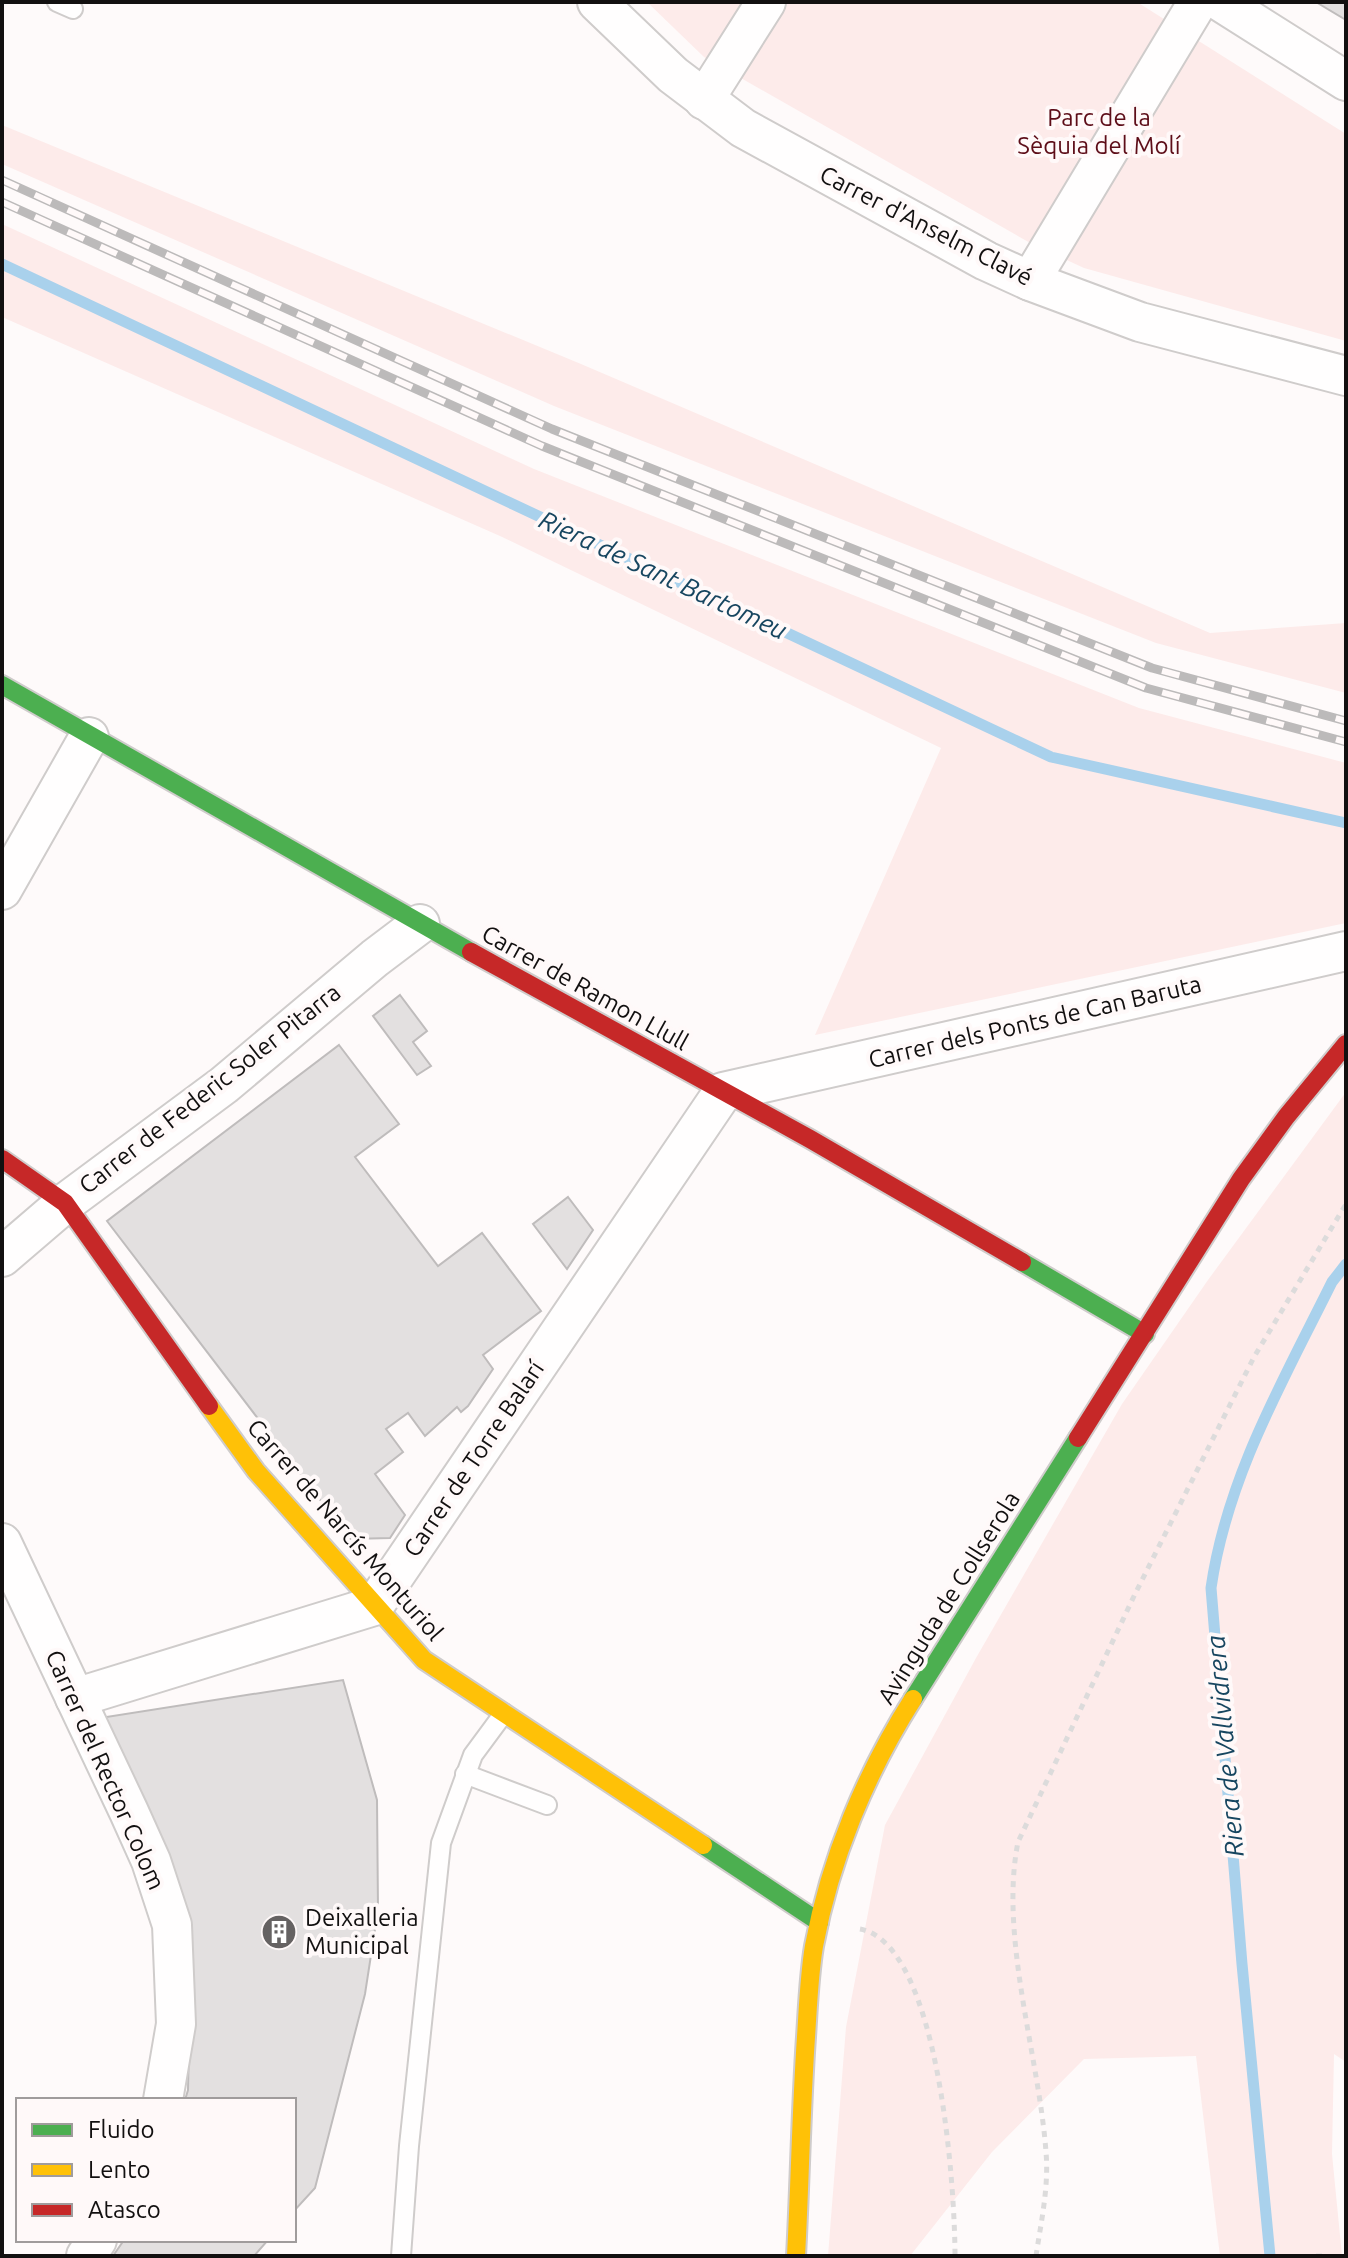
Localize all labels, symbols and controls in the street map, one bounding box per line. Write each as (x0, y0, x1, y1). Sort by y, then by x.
park label: Parc de la Sèquia del Molí (1017, 104, 1182, 159)
street label: Carrer d'Anselm Clavé (815, 160, 1037, 291)
water label: Riera de Sant Bartomeu (535, 504, 792, 645)
street label: Carrer de Ramon Llull (477, 920, 693, 1056)
street label: Carrer dels Ponts de Can Baruta (866, 970, 1204, 1073)
street label: Carrer de Federic Soler Pitarra (74, 978, 346, 1199)
street label: Carrer de Torre Balarí (398, 1355, 550, 1562)
street label: Carrer de Narcís Monturiol (242, 1414, 449, 1646)
street label: Avinguda de Collserola (872, 1487, 1025, 1709)
water label: Riera de Vallvidrera (1200, 1634, 1249, 1858)
street label: Carrer del Rector Colom (40, 1646, 171, 1894)
place label: Deixalleria Municipal (305, 1904, 419, 1959)
building icon: Deixalleria Municipal (260, 1913, 298, 1951)
legend (16, 2098, 296, 2242)
text: Fluido (88, 2116, 155, 2143)
text: Lento (88, 2156, 151, 2183)
text: Atasco (88, 2196, 161, 2223)

